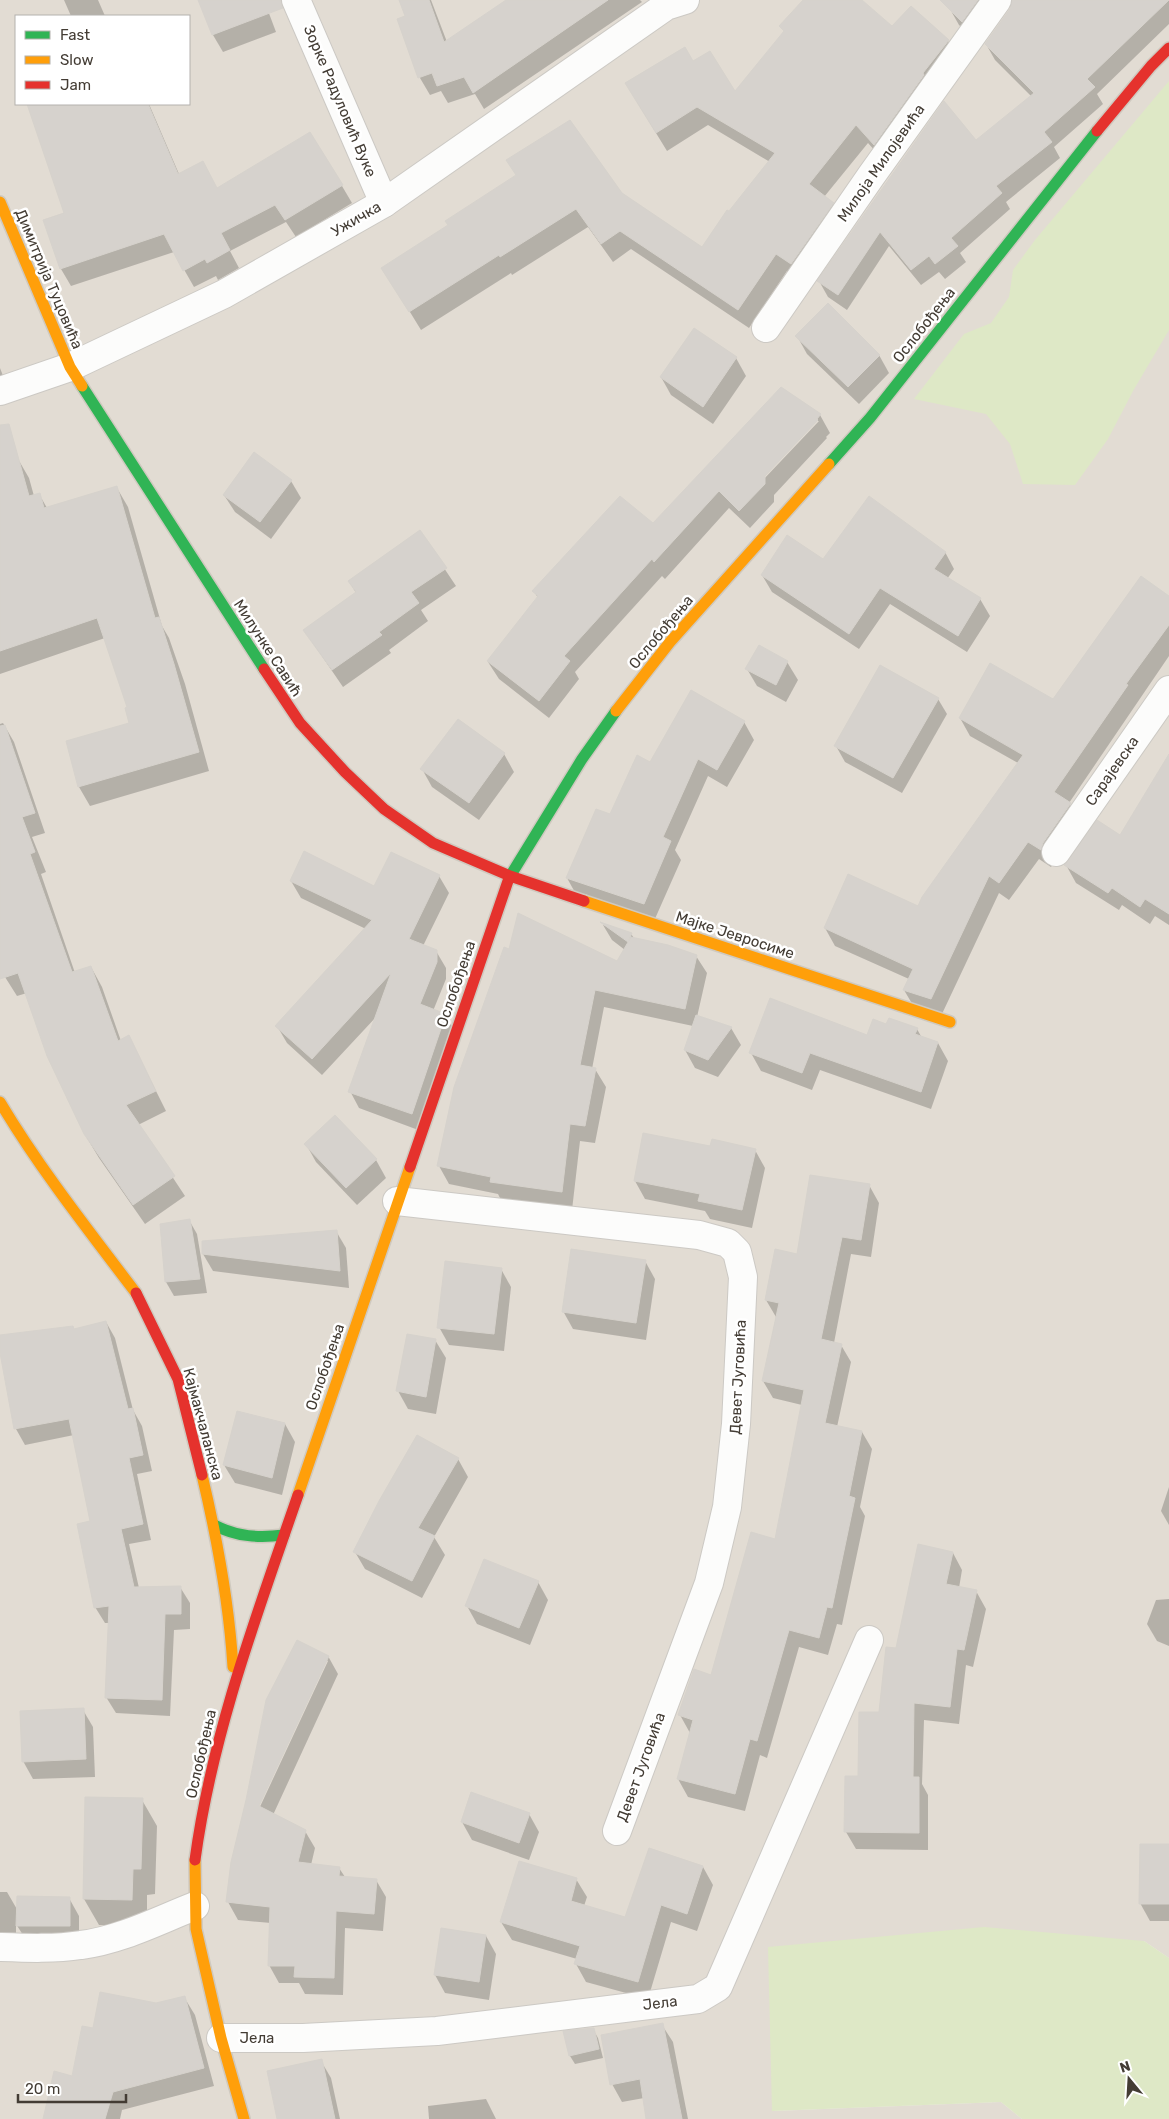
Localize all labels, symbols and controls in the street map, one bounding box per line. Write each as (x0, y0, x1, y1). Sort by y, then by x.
legend (15, 15, 190, 105)
street label: Зорке Радуловић Вуке (300, 22, 380, 180)
text: Fast (60, 26, 90, 44)
text: Slow (60, 51, 93, 69)
text: Jam (60, 76, 91, 94)
street label: Милоја Милојевића (834, 101, 928, 225)
street label: Ужичка (328, 198, 384, 240)
street label: Димитрија Туцовића (11, 206, 87, 352)
street label: Ослобођења (889, 284, 959, 366)
street label: Ослобођења (625, 592, 697, 672)
street label: Милунке Савић (230, 596, 306, 700)
street label: Сарајевска (1081, 733, 1143, 809)
street label: Мајке Јевросиме (673, 907, 797, 963)
street label: Ослобођења (433, 938, 479, 1030)
street label: Девет Југовића (726, 1319, 750, 1435)
street label: Ослобођења (302, 1321, 348, 1413)
street label: Кајмакчаланска (179, 1366, 227, 1482)
street label: Ослобођења (182, 1708, 220, 1800)
street label: Девет Југовића (613, 1710, 669, 1824)
street label: Јела (642, 1992, 678, 2014)
street label: Јела (240, 2029, 274, 2047)
north arrow (1104, 2054, 1154, 2104)
text: N (1118, 2057, 1133, 2077)
scale bar (18, 2072, 125, 2104)
text: 20 m (25, 2080, 60, 2098)

